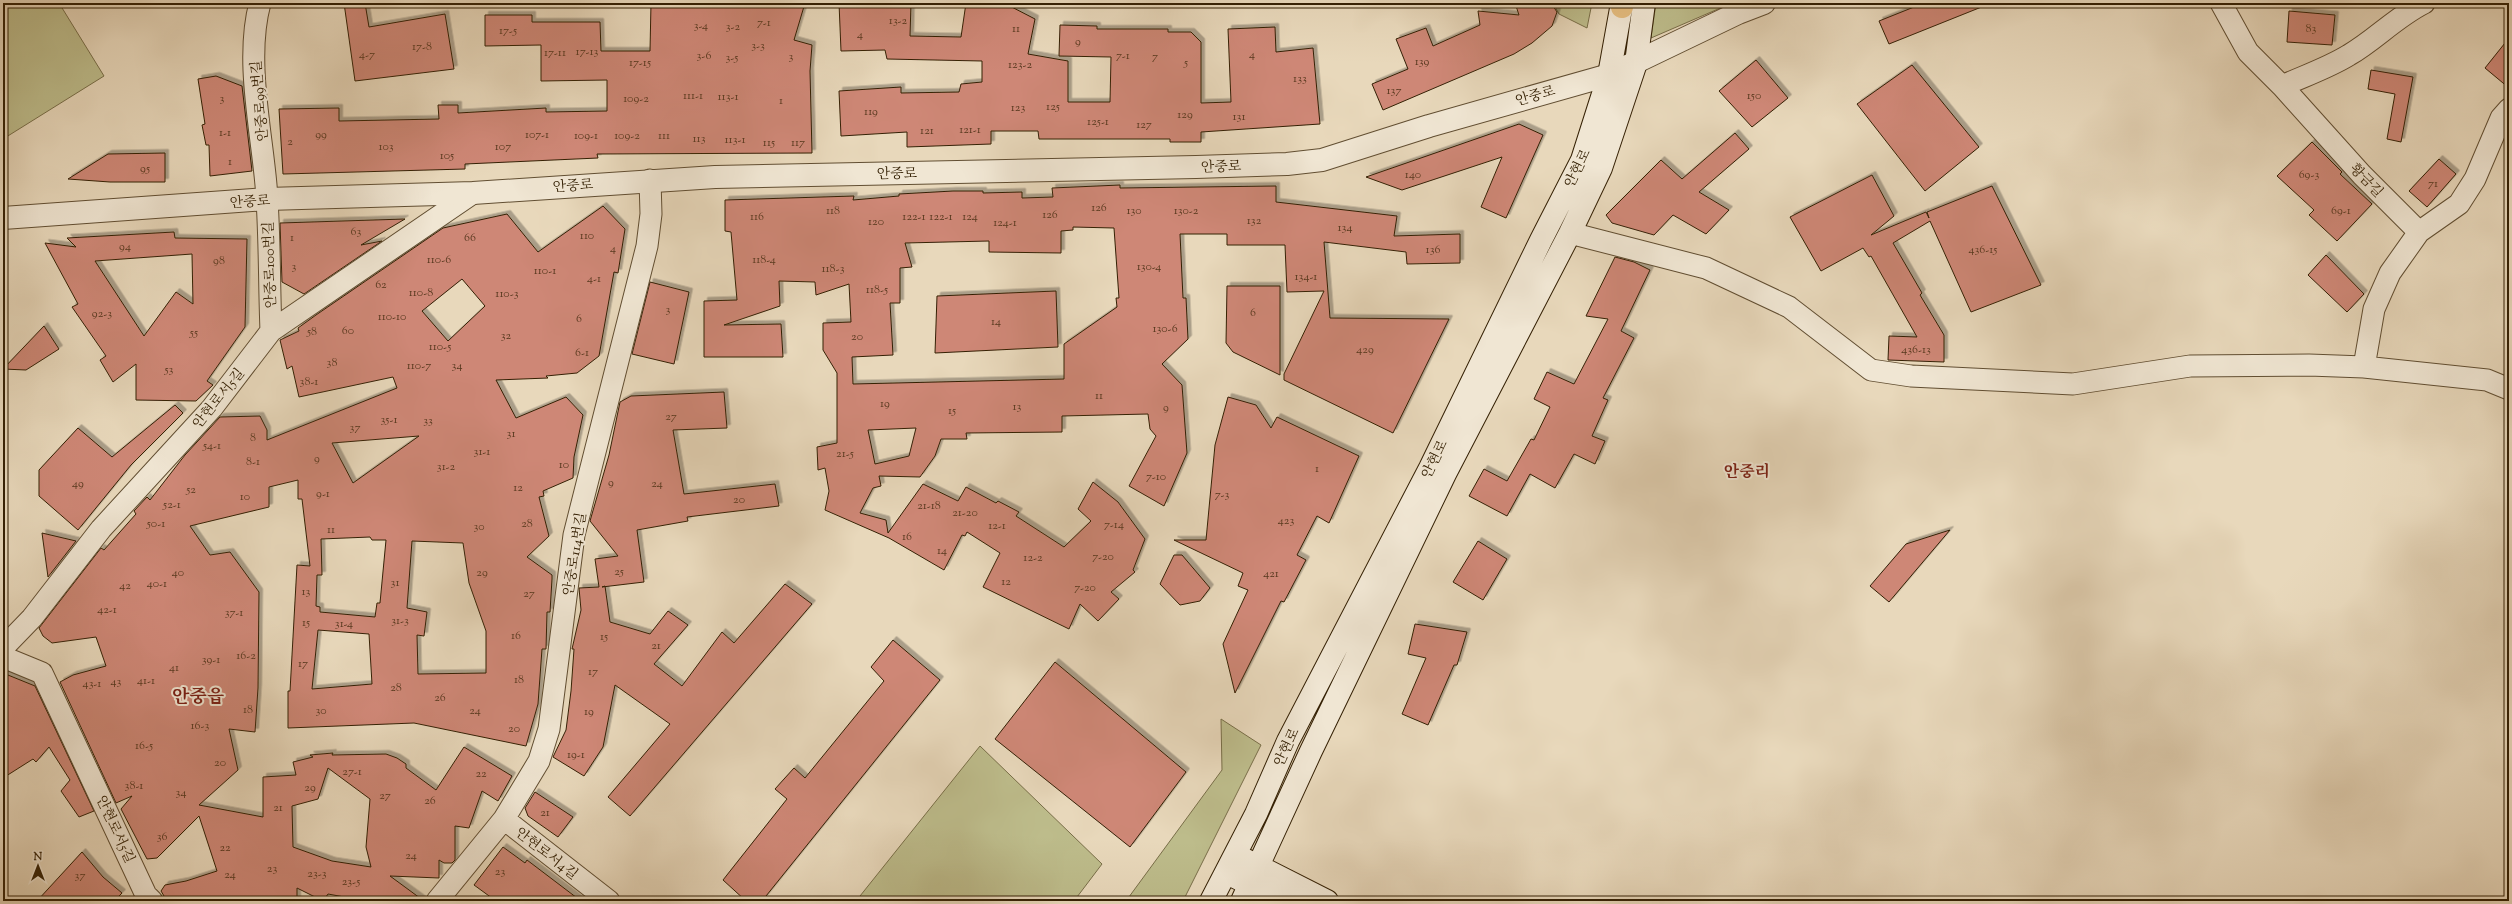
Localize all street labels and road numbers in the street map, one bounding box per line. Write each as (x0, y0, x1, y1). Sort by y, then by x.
street label: 안중로99번길 (247, 59, 274, 142)
street label: 안중로 (1513, 82, 1558, 112)
street label: 안현로 (1561, 146, 1597, 191)
street label: 안중로 (1200, 157, 1242, 179)
street label: 황금길 (2344, 160, 2387, 203)
street label: 안중로 (877, 165, 918, 185)
street label: 안중로 (552, 176, 595, 198)
street label: 안중로 (229, 192, 272, 214)
street label: 안중로100번길 (259, 221, 283, 309)
street label: 안현로서5길 (189, 365, 250, 434)
street label: 안현로 (1418, 437, 1454, 482)
street label: 안중로114번길 (560, 511, 592, 597)
street label: 안현로 (1270, 725, 1306, 770)
street label: 안현로서5길 (90, 793, 139, 867)
street label: 안현로서4길 (510, 824, 581, 885)

